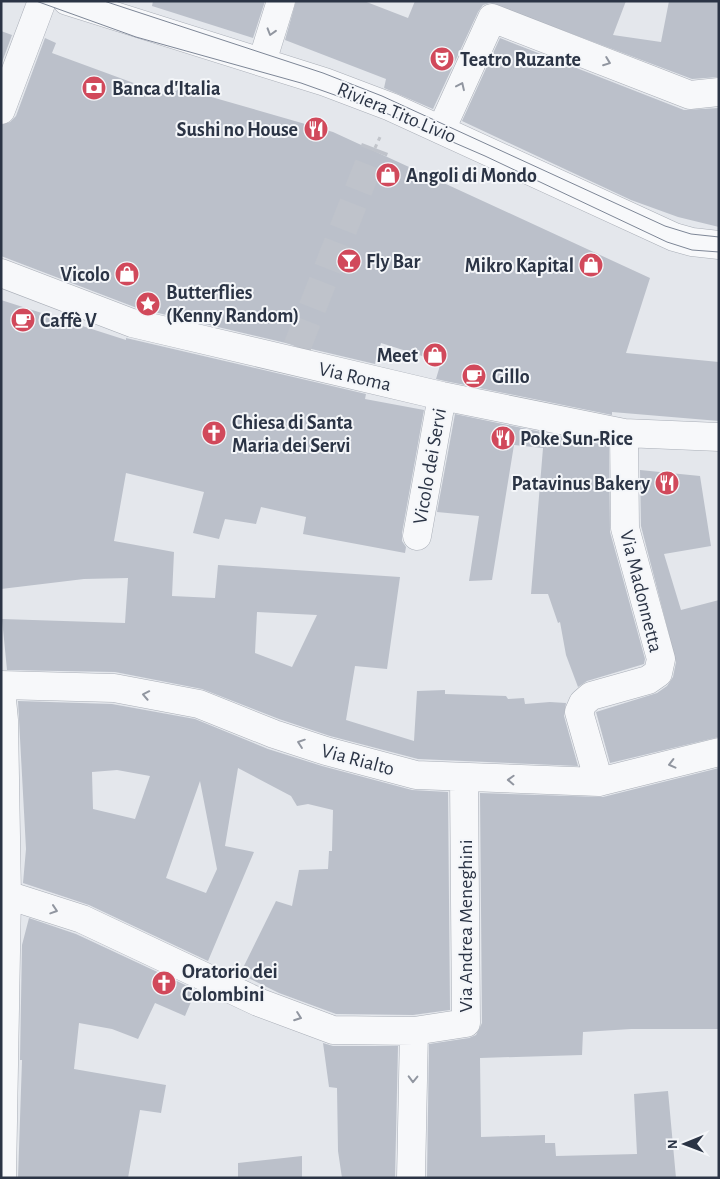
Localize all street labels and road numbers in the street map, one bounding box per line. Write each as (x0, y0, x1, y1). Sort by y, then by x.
street label: Riviera Tito Livio (334, 79, 459, 147)
street label: Via Roma (317, 359, 393, 395)
street label: Vicolo dei Servi (410, 406, 450, 526)
street label: Via Madonnetta (616, 528, 666, 654)
street label: Via Rialto (319, 741, 396, 779)
street label: Via Andrea Meneghini (456, 840, 476, 1012)

